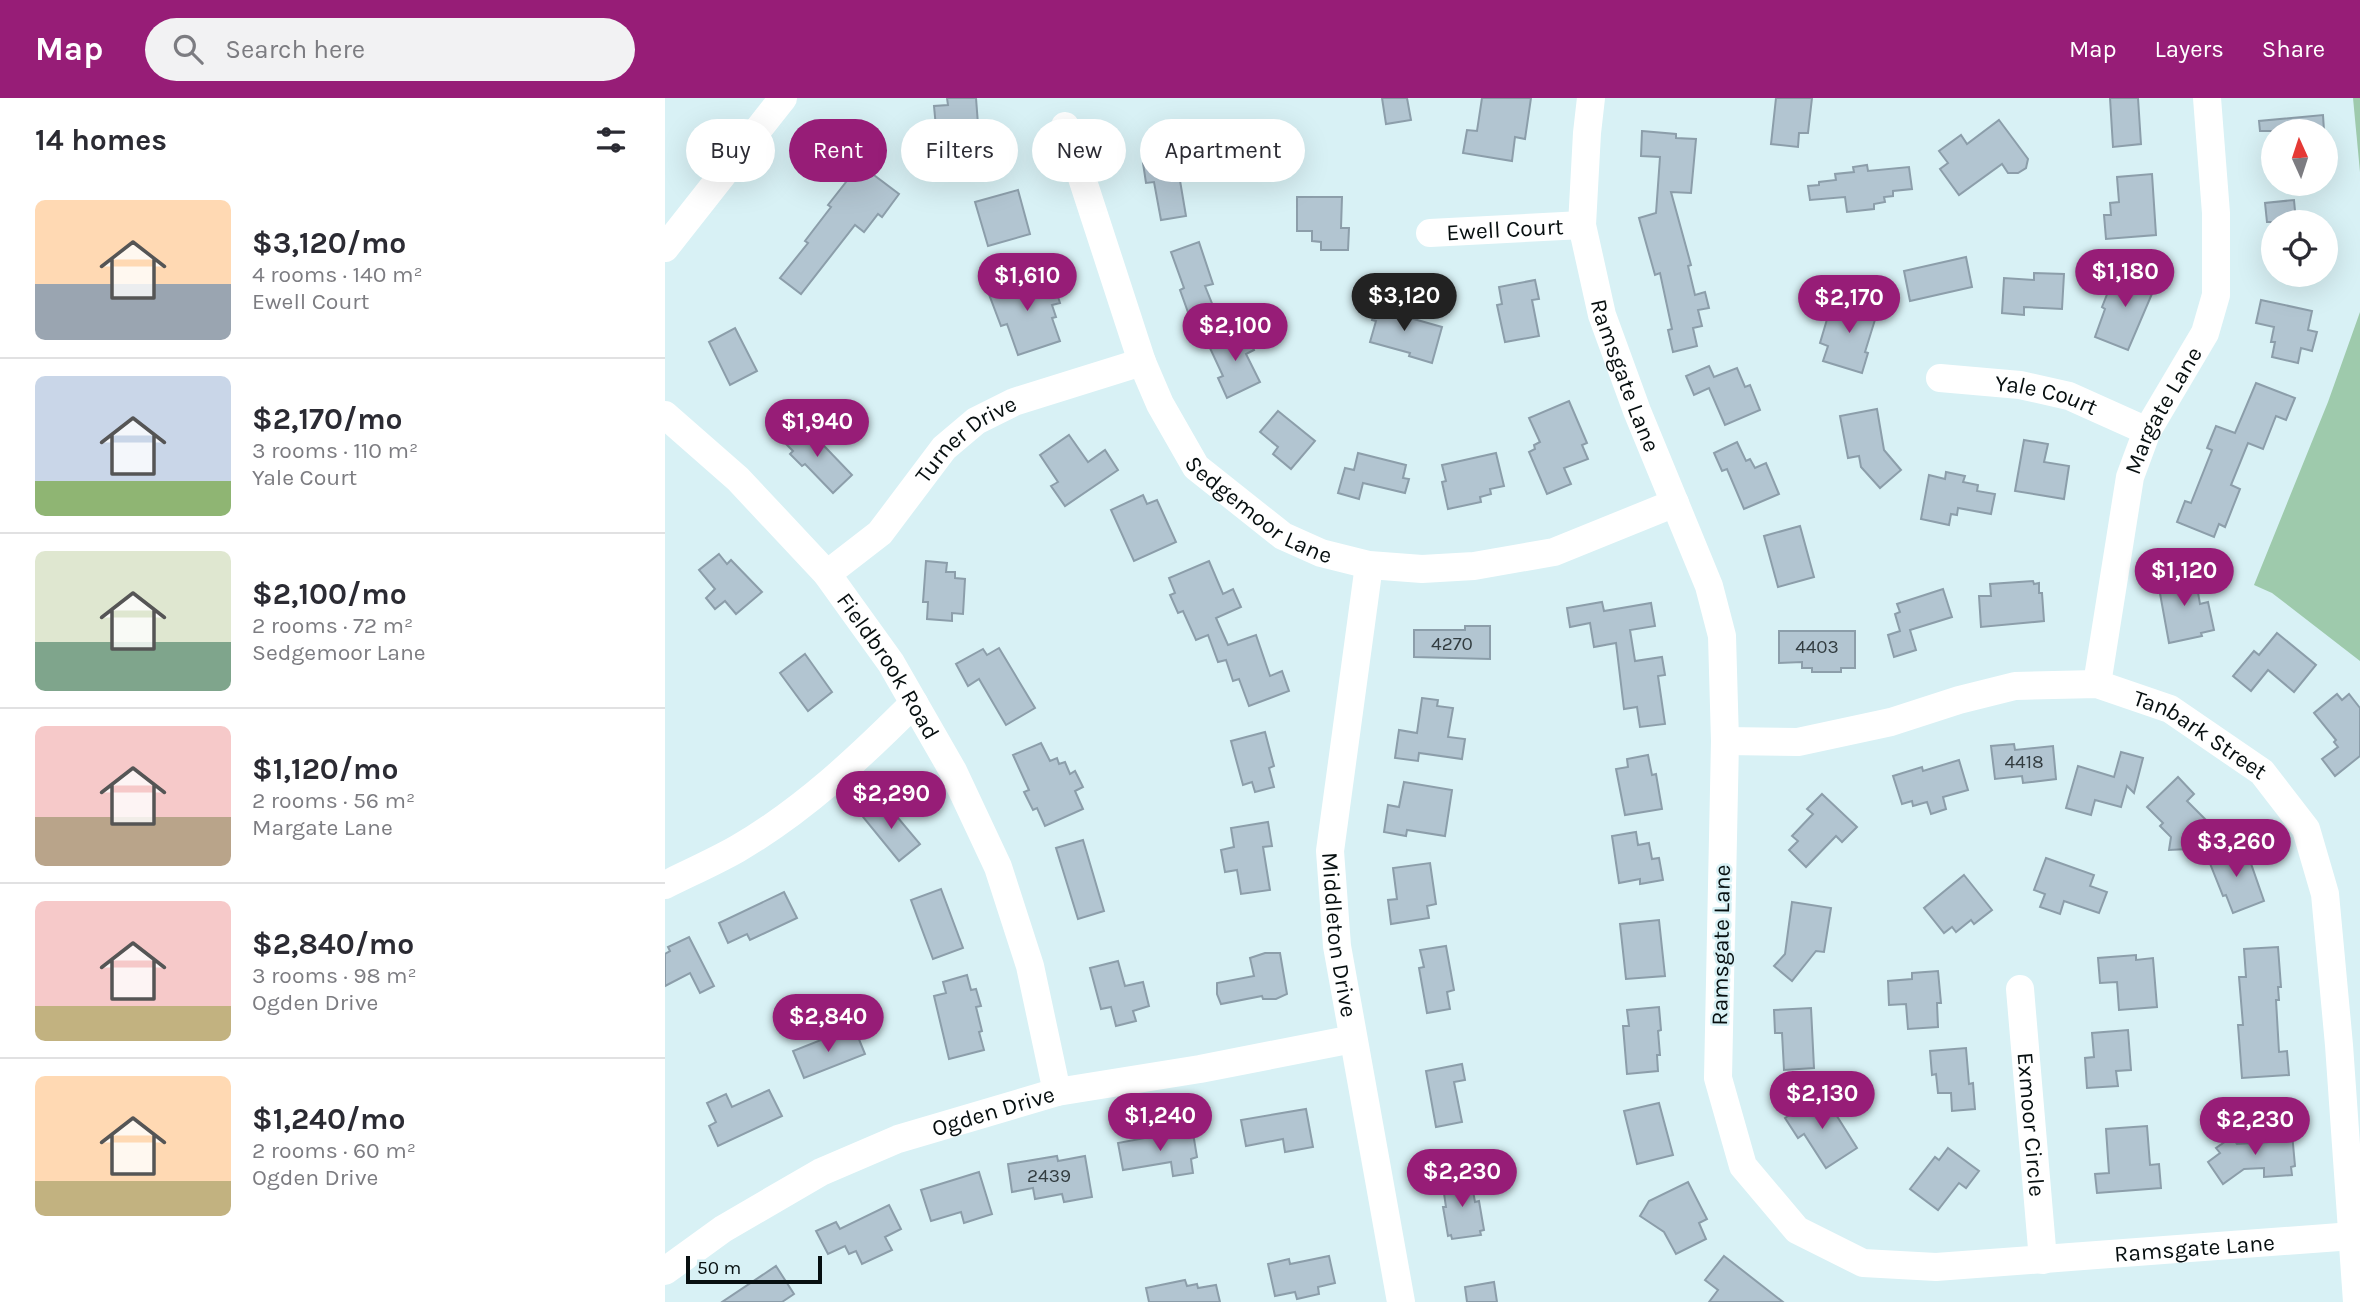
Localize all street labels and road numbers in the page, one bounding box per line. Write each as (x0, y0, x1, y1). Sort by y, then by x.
street label: Ewell Court (1446, 212, 1565, 246)
street label: Ramsgate Lane (1585, 296, 1666, 456)
street label: Margate Lane (2119, 342, 2207, 478)
street label: Yale Court (1994, 369, 2102, 421)
street label: Turner Drive (909, 389, 1021, 488)
street label: Sedgemoor Lane (1179, 451, 1335, 569)
street label: Fieldbrook Road (831, 587, 945, 744)
street label: Tanbark Street (2130, 684, 2273, 785)
street label: Middleton Drive (1317, 851, 1363, 1019)
street label: Ramsgate Lane (1706, 864, 1736, 1026)
street label: Exmoor Circle (2012, 1051, 2051, 1198)
street label: Ogden Drive (929, 1080, 1058, 1142)
street label: Ramsgate Lane (2113, 1228, 2276, 1267)

